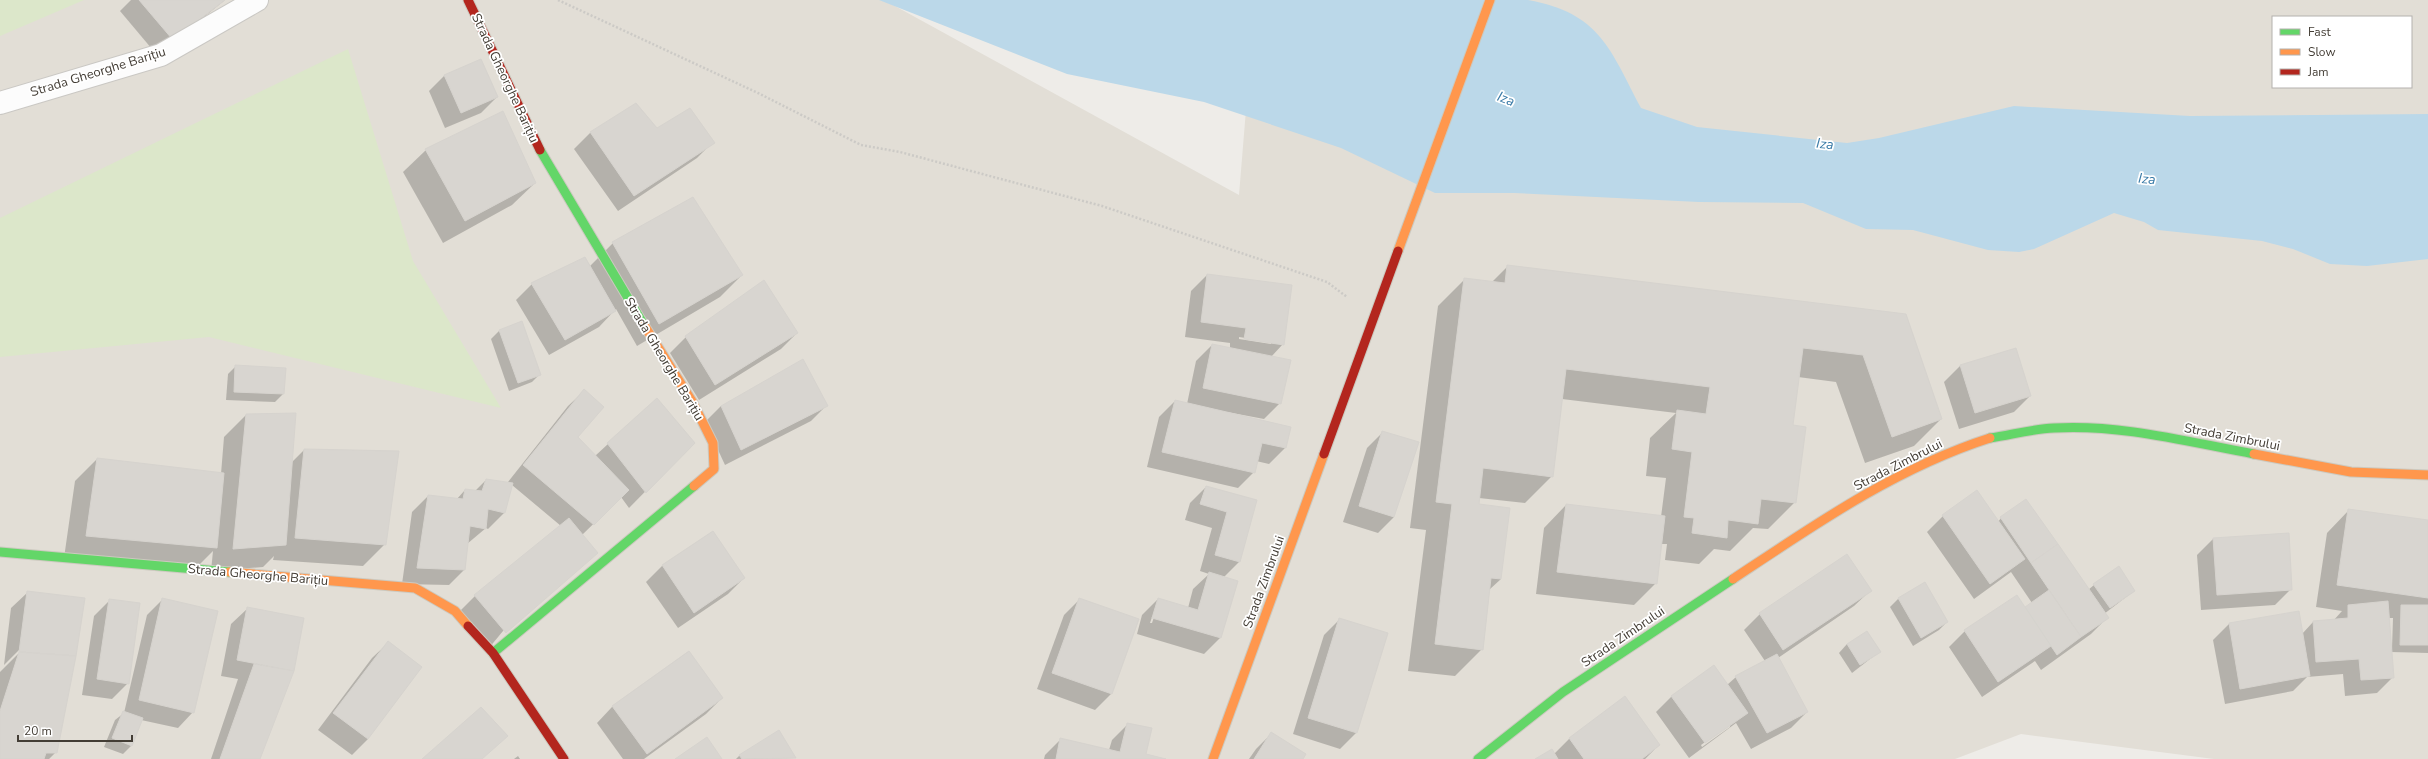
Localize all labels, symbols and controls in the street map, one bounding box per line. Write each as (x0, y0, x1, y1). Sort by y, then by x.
street label: Strada Gheorghe Barițiu (467, 10, 543, 146)
legend (2272, 16, 2412, 88)
text: Fast (2308, 24, 2331, 40)
street label: Strada Gheorghe Barițiu (28, 43, 168, 101)
text: Slow (2308, 44, 2336, 60)
text: Jam (2307, 64, 2329, 80)
water label: Iza (1494, 87, 1518, 111)
water label: Iza (1815, 134, 1835, 154)
water label: Iza (2137, 169, 2157, 189)
street label: Strada Gheorghe Barițiu (620, 294, 708, 424)
street label: Strada Zimbrului (2183, 419, 2281, 455)
street label: Strada Zimbrului (1851, 435, 1945, 495)
street label: Strada Zimbrului (1239, 533, 1289, 631)
street label: Strada Gheorghe Barițiu (187, 560, 329, 590)
street label: Strada Zimbrului (1578, 602, 1668, 672)
scale bar (18, 717, 132, 743)
text: 20 m (24, 723, 52, 739)

